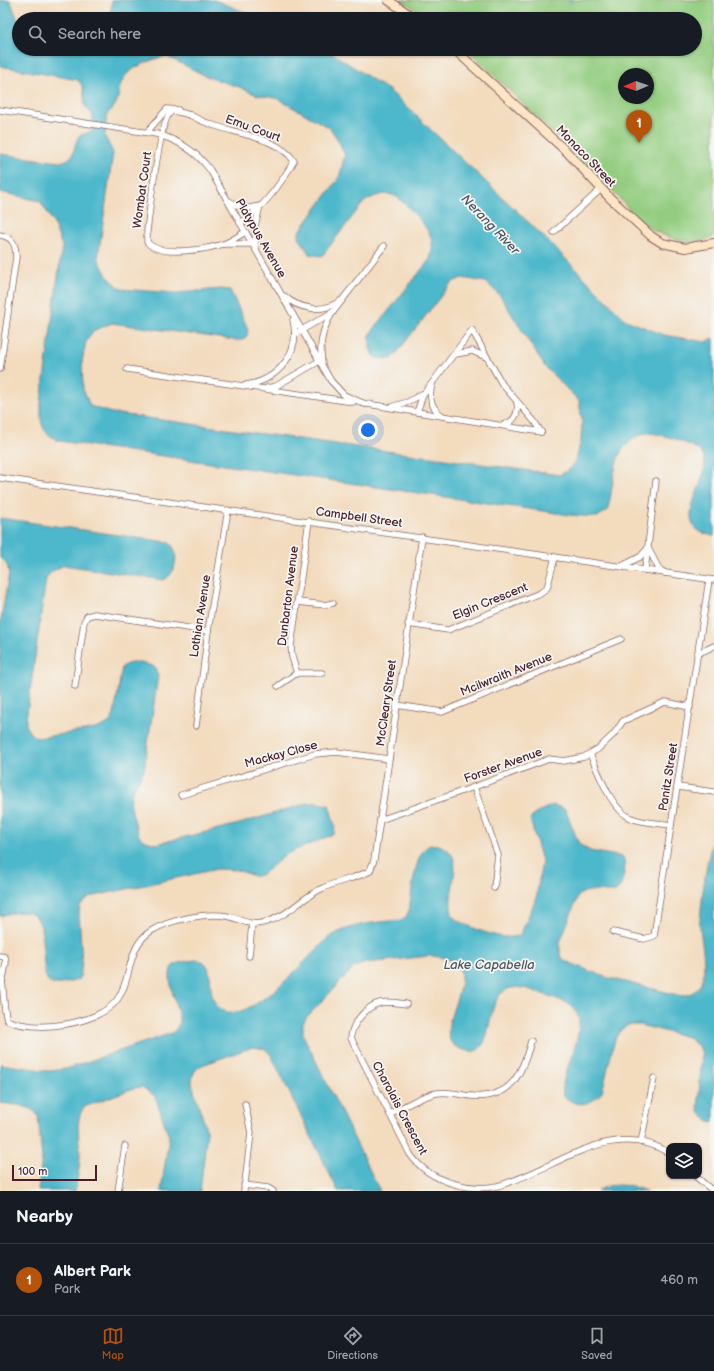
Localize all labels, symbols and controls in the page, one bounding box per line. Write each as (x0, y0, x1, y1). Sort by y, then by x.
search box (12, 12, 702, 56)
icon: search (26, 23, 48, 45)
text: Search here (58, 25, 141, 44)
north arrow (618, 68, 654, 104)
pin: 1 (626, 110, 652, 143)
street label: Emu Court (223, 112, 283, 146)
street label: Monaco Street (552, 122, 619, 191)
street label: Wombat Court (130, 150, 155, 230)
water label: Nerang River (458, 191, 524, 259)
street label: Platypus Avenue (232, 196, 289, 281)
your location (358, 420, 378, 440)
street label: Campbell Street (315, 504, 404, 531)
street label: Dunbarton Avenue (275, 545, 302, 647)
street label: Lothian Avenue (187, 574, 214, 658)
street label: Elgin Crescent (450, 579, 530, 623)
street label: Mcilwraith Avenue (458, 649, 554, 700)
street label: McCleary Street (373, 658, 400, 747)
street label: Mackay Close (243, 738, 319, 771)
street label: Panitz Street (656, 742, 681, 812)
street label: Forster Avenue (462, 744, 544, 787)
water label: Lake Capabella (443, 957, 535, 973)
street label: Charolais Crescent (369, 1059, 431, 1158)
map controls (666, 1143, 702, 1179)
button: layers (666, 1143, 702, 1179)
scale bar (12, 1163, 97, 1182)
text: 100 m (18, 1165, 47, 1178)
text: Nearby (16, 1207, 73, 1227)
text: Albert Park (54, 1262, 131, 1281)
text: 1 (26, 1272, 32, 1288)
text: 460 m (660, 1272, 698, 1288)
text: Park (54, 1281, 80, 1297)
tab: Map (102, 1325, 124, 1362)
tab: Directions (327, 1325, 378, 1362)
tab: Saved (581, 1325, 612, 1362)

